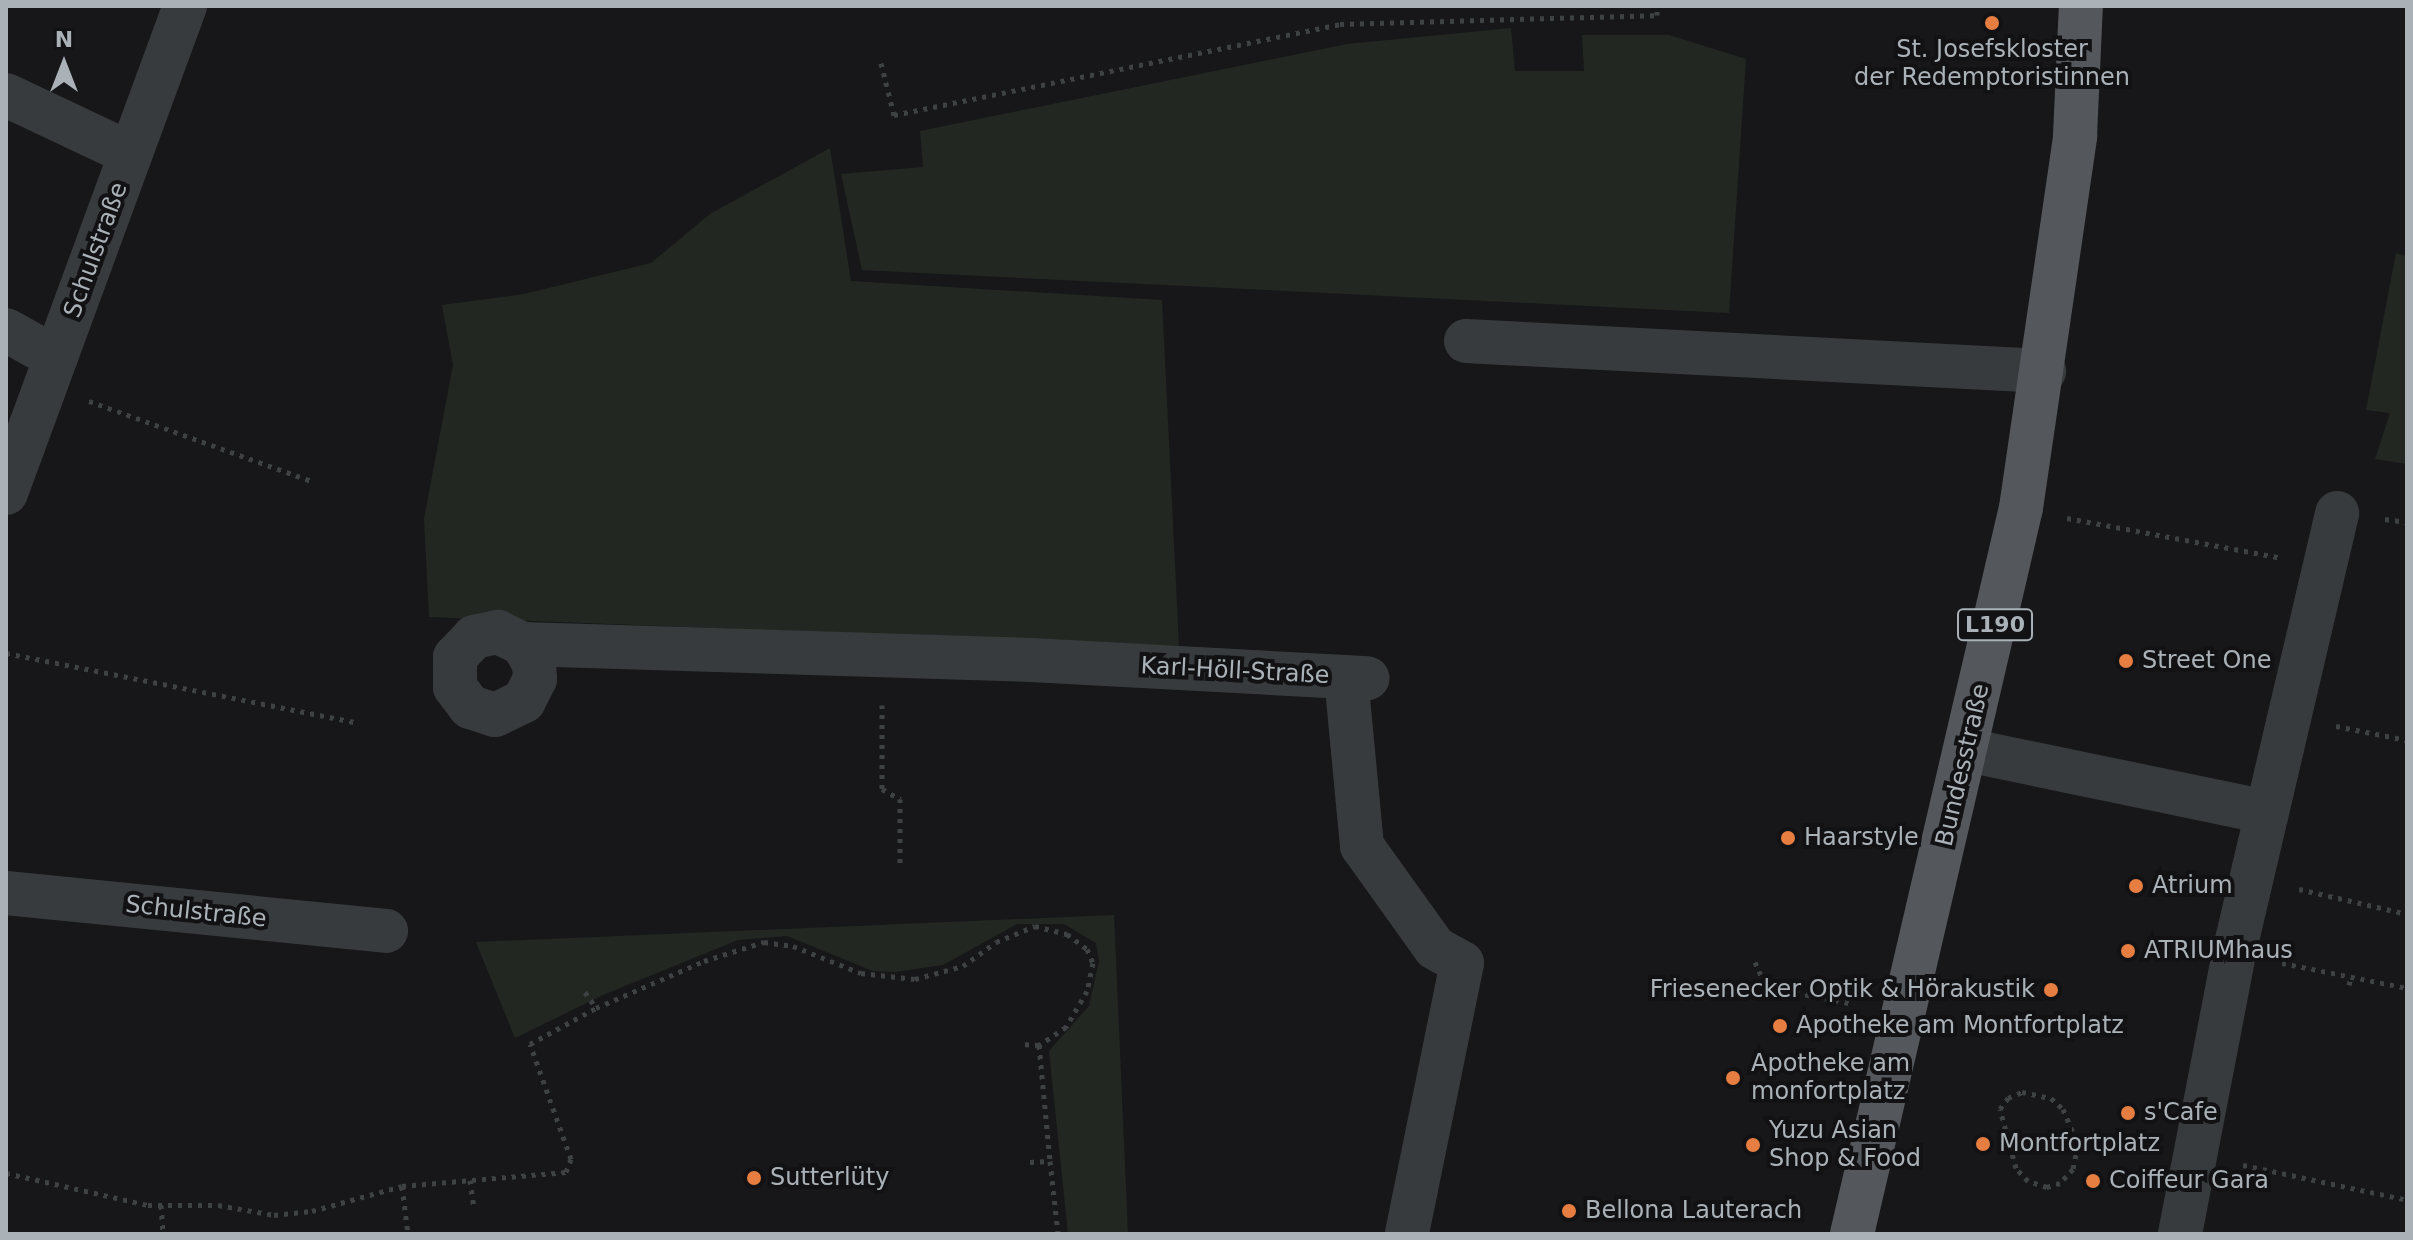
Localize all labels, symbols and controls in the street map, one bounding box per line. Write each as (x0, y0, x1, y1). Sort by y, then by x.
marker: St. Josefskloster der Redemptoristinnen (1983, 14, 2001, 32)
north arrow (24, 24, 104, 104)
text: N (55, 27, 73, 52)
place label: St. Josefskloster der Redemptoristinnen (1854, 36, 2130, 92)
street label: Schulstraße (58, 178, 134, 322)
road number: L190 (1957, 607, 2033, 643)
place label: Street One (2142, 647, 2271, 675)
street label: Karl-Höll-Straße (1140, 652, 1330, 690)
marker: Street One (2117, 652, 2135, 670)
street label: Bundesstraße (1930, 681, 1996, 849)
place label: Haarstyle (1804, 824, 1919, 852)
marker: Haarstyle (1779, 829, 1797, 847)
place label: Atrium (2152, 872, 2233, 900)
marker: Atrium (2127, 877, 2145, 895)
street label: Schulstraße (124, 890, 268, 934)
place label: ATRIUMhaus (2144, 937, 2293, 965)
marker: ATRIUMhaus (2119, 942, 2137, 960)
place label: Friesenecker Optik & Hörakustik (1650, 976, 2035, 1004)
marker: Friesenecker Optik & Hörakustik (2042, 981, 2060, 999)
place label: Apotheke am Montfortplatz (1796, 1012, 2124, 1040)
marker: Apotheke am Montfortplatz (1771, 1017, 1789, 1035)
place label: Apotheke am monfortplatz (1751, 1050, 1910, 1106)
marker: Apotheke am monfortplatz (1722, 1067, 1744, 1089)
place label: s'Cafe (2144, 1099, 2218, 1127)
marker: s'Cafe (2119, 1104, 2137, 1122)
place label: Yuzu Asian Shop & Food (1769, 1117, 1921, 1173)
place label: Montfortplatz (1999, 1130, 2160, 1158)
marker: Montfortplatz (1974, 1135, 1992, 1153)
marker: Yuzu Asian Shop & Food (1744, 1136, 1762, 1154)
place label: Sutterlüty (770, 1164, 889, 1192)
place label: Coiffeur Gara (2109, 1167, 2269, 1195)
marker: Sutterlüty (745, 1169, 763, 1187)
marker: Coiffeur Gara (2084, 1172, 2102, 1190)
place label: Bellona Lauterach (1585, 1197, 1802, 1225)
marker: Bellona Lauterach (1560, 1202, 1578, 1220)

